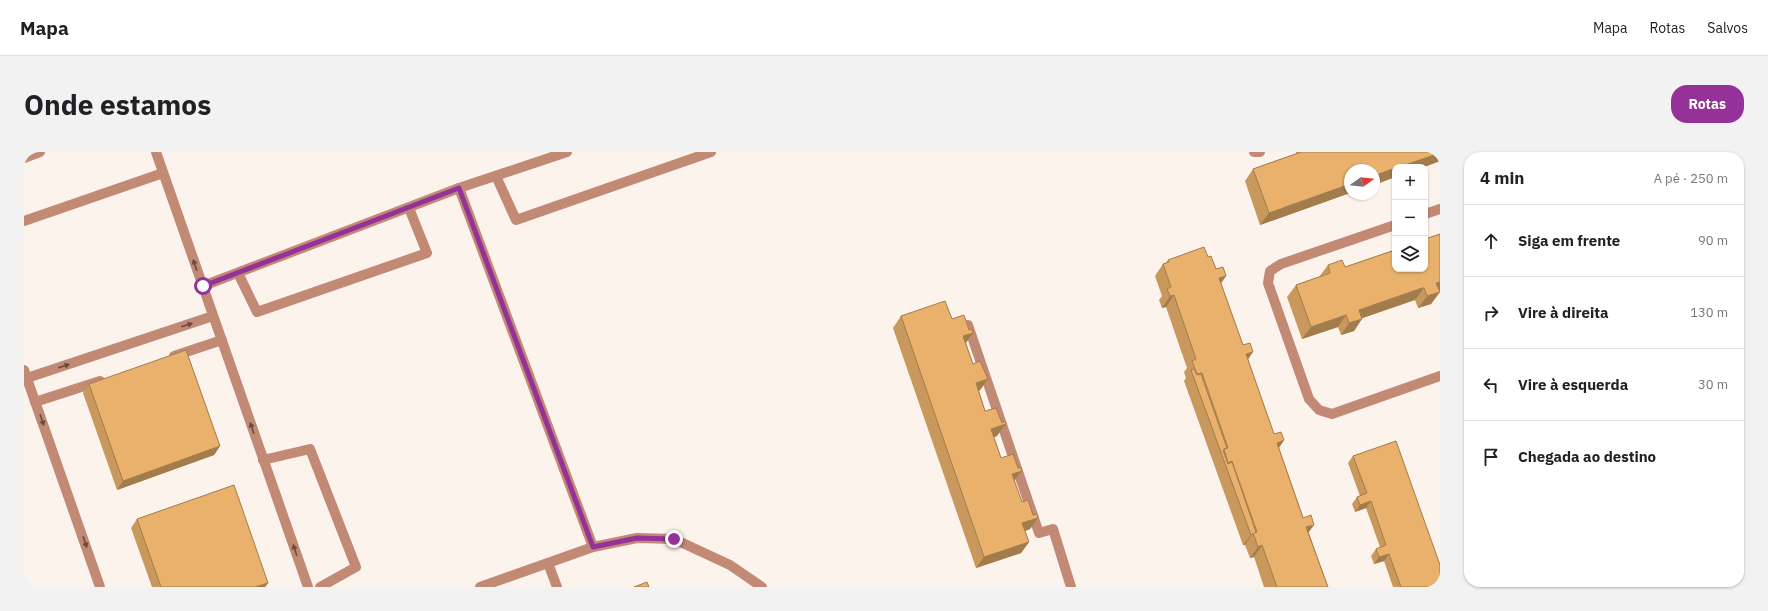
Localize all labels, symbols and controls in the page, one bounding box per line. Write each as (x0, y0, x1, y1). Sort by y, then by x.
text: Mapa (20, 16, 69, 40)
text: Mapa (1593, 19, 1627, 37)
text: Rotas (1649, 19, 1685, 37)
text: Salvos (1707, 19, 1748, 37)
button: Rotas (1671, 85, 1744, 123)
text: Onde estamos (24, 86, 211, 123)
north arrow (1344, 164, 1380, 200)
map controls (1392, 164, 1428, 272)
button: + (1392, 164, 1428, 200)
text: 4 min (1480, 167, 1524, 189)
text: A pé · 250 m (1654, 170, 1728, 187)
button: − (1392, 200, 1428, 236)
icon: ahead (1480, 230, 1502, 252)
text: Siga em frente (1518, 231, 1620, 250)
text: 90 m (1698, 232, 1728, 249)
button: layers (1392, 236, 1428, 272)
one-way arrow (192, 259, 198, 271)
route start (194, 277, 212, 295)
icon: right (1480, 302, 1502, 324)
text: Vire à direita (1518, 303, 1608, 322)
text: 130 m (1690, 304, 1728, 321)
one-way arrow (182, 321, 194, 327)
one-way arrow (58, 362, 70, 368)
icon: left (1480, 374, 1502, 396)
text: Vire à esquerda (1518, 375, 1628, 394)
text: 30 m (1698, 376, 1728, 393)
one-way arrow (39, 414, 45, 426)
one-way arrow (249, 421, 255, 433)
icon: arrive (1480, 446, 1502, 468)
text: Chegada ao destino (1518, 447, 1656, 466)
route end (665, 530, 683, 548)
one-way arrow (82, 537, 88, 549)
one-way arrow (292, 544, 298, 556)

